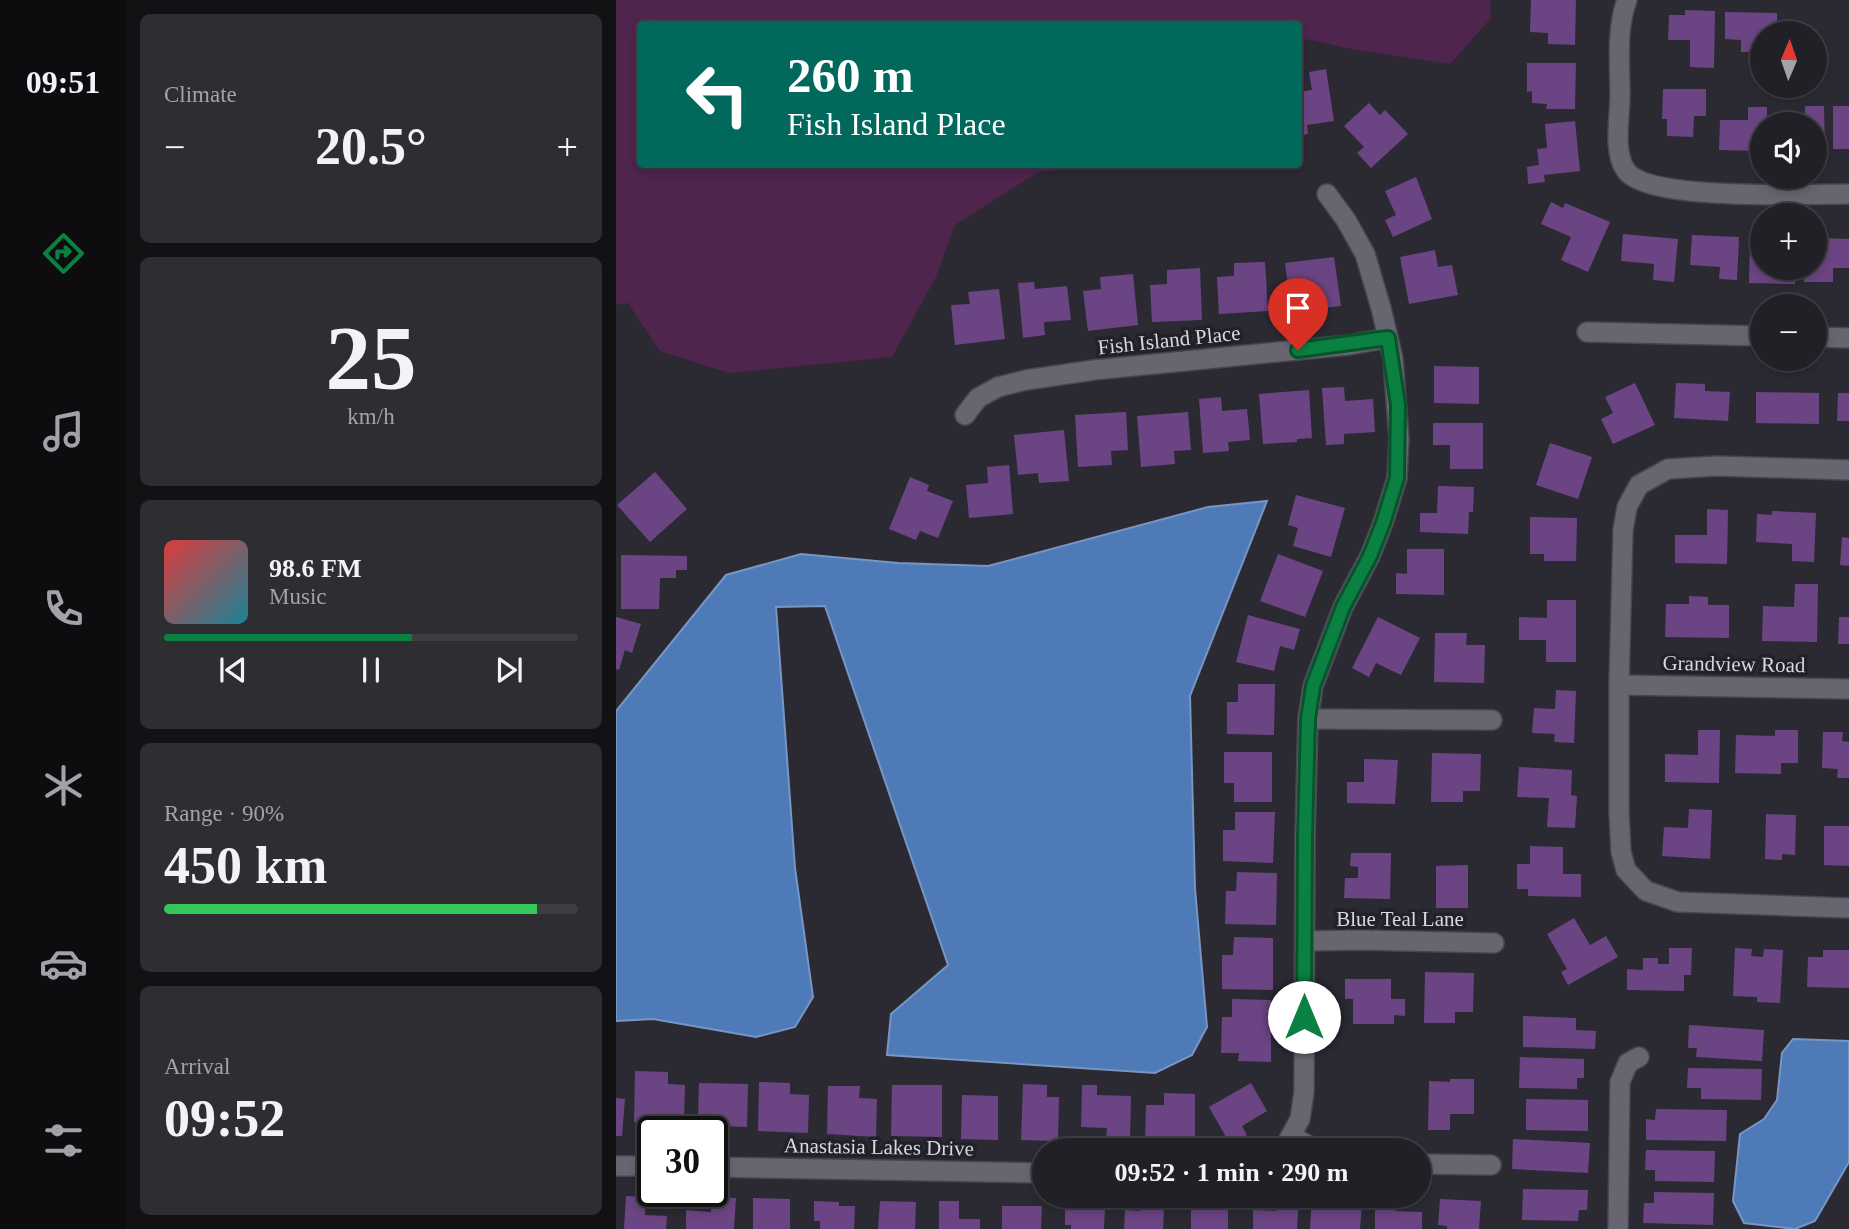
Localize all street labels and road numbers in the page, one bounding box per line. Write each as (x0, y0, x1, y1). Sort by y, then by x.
street label: Fish Island Place (1096, 321, 1242, 359)
street label: Grandview Road (1662, 651, 1806, 677)
street label: Blue Teal Lane (1336, 907, 1464, 931)
street label: Anastasia Lakes Drive (784, 1133, 974, 1161)

